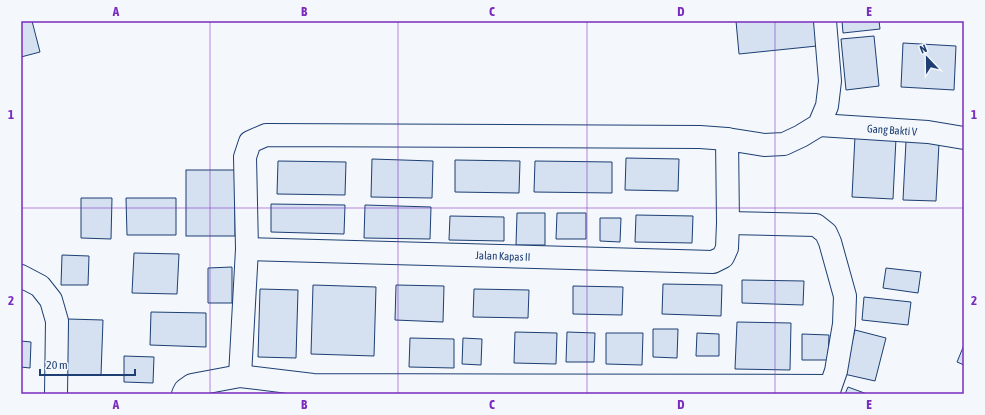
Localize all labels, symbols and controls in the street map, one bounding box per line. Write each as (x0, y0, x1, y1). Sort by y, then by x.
text: A (112, 4, 120, 19)
text: B (301, 4, 308, 19)
text: C (489, 4, 495, 19)
text: D (677, 4, 685, 19)
text: E (866, 4, 872, 19)
north arrow (907, 38, 947, 78)
text: N (918, 42, 929, 56)
text: 1 (8, 107, 14, 122)
text: 1 (971, 107, 977, 122)
street label: Gang Bakti V (867, 122, 918, 138)
street label: Jalan Kapas II (475, 249, 531, 263)
text: 2 (8, 293, 14, 308)
text: 2 (971, 293, 977, 308)
scale bar (40, 351, 135, 377)
text: 20 m (46, 358, 68, 372)
text: A (112, 397, 120, 412)
text: B (301, 397, 308, 412)
text: C (489, 397, 495, 412)
text: D (677, 397, 685, 412)
text: E (866, 397, 872, 412)

